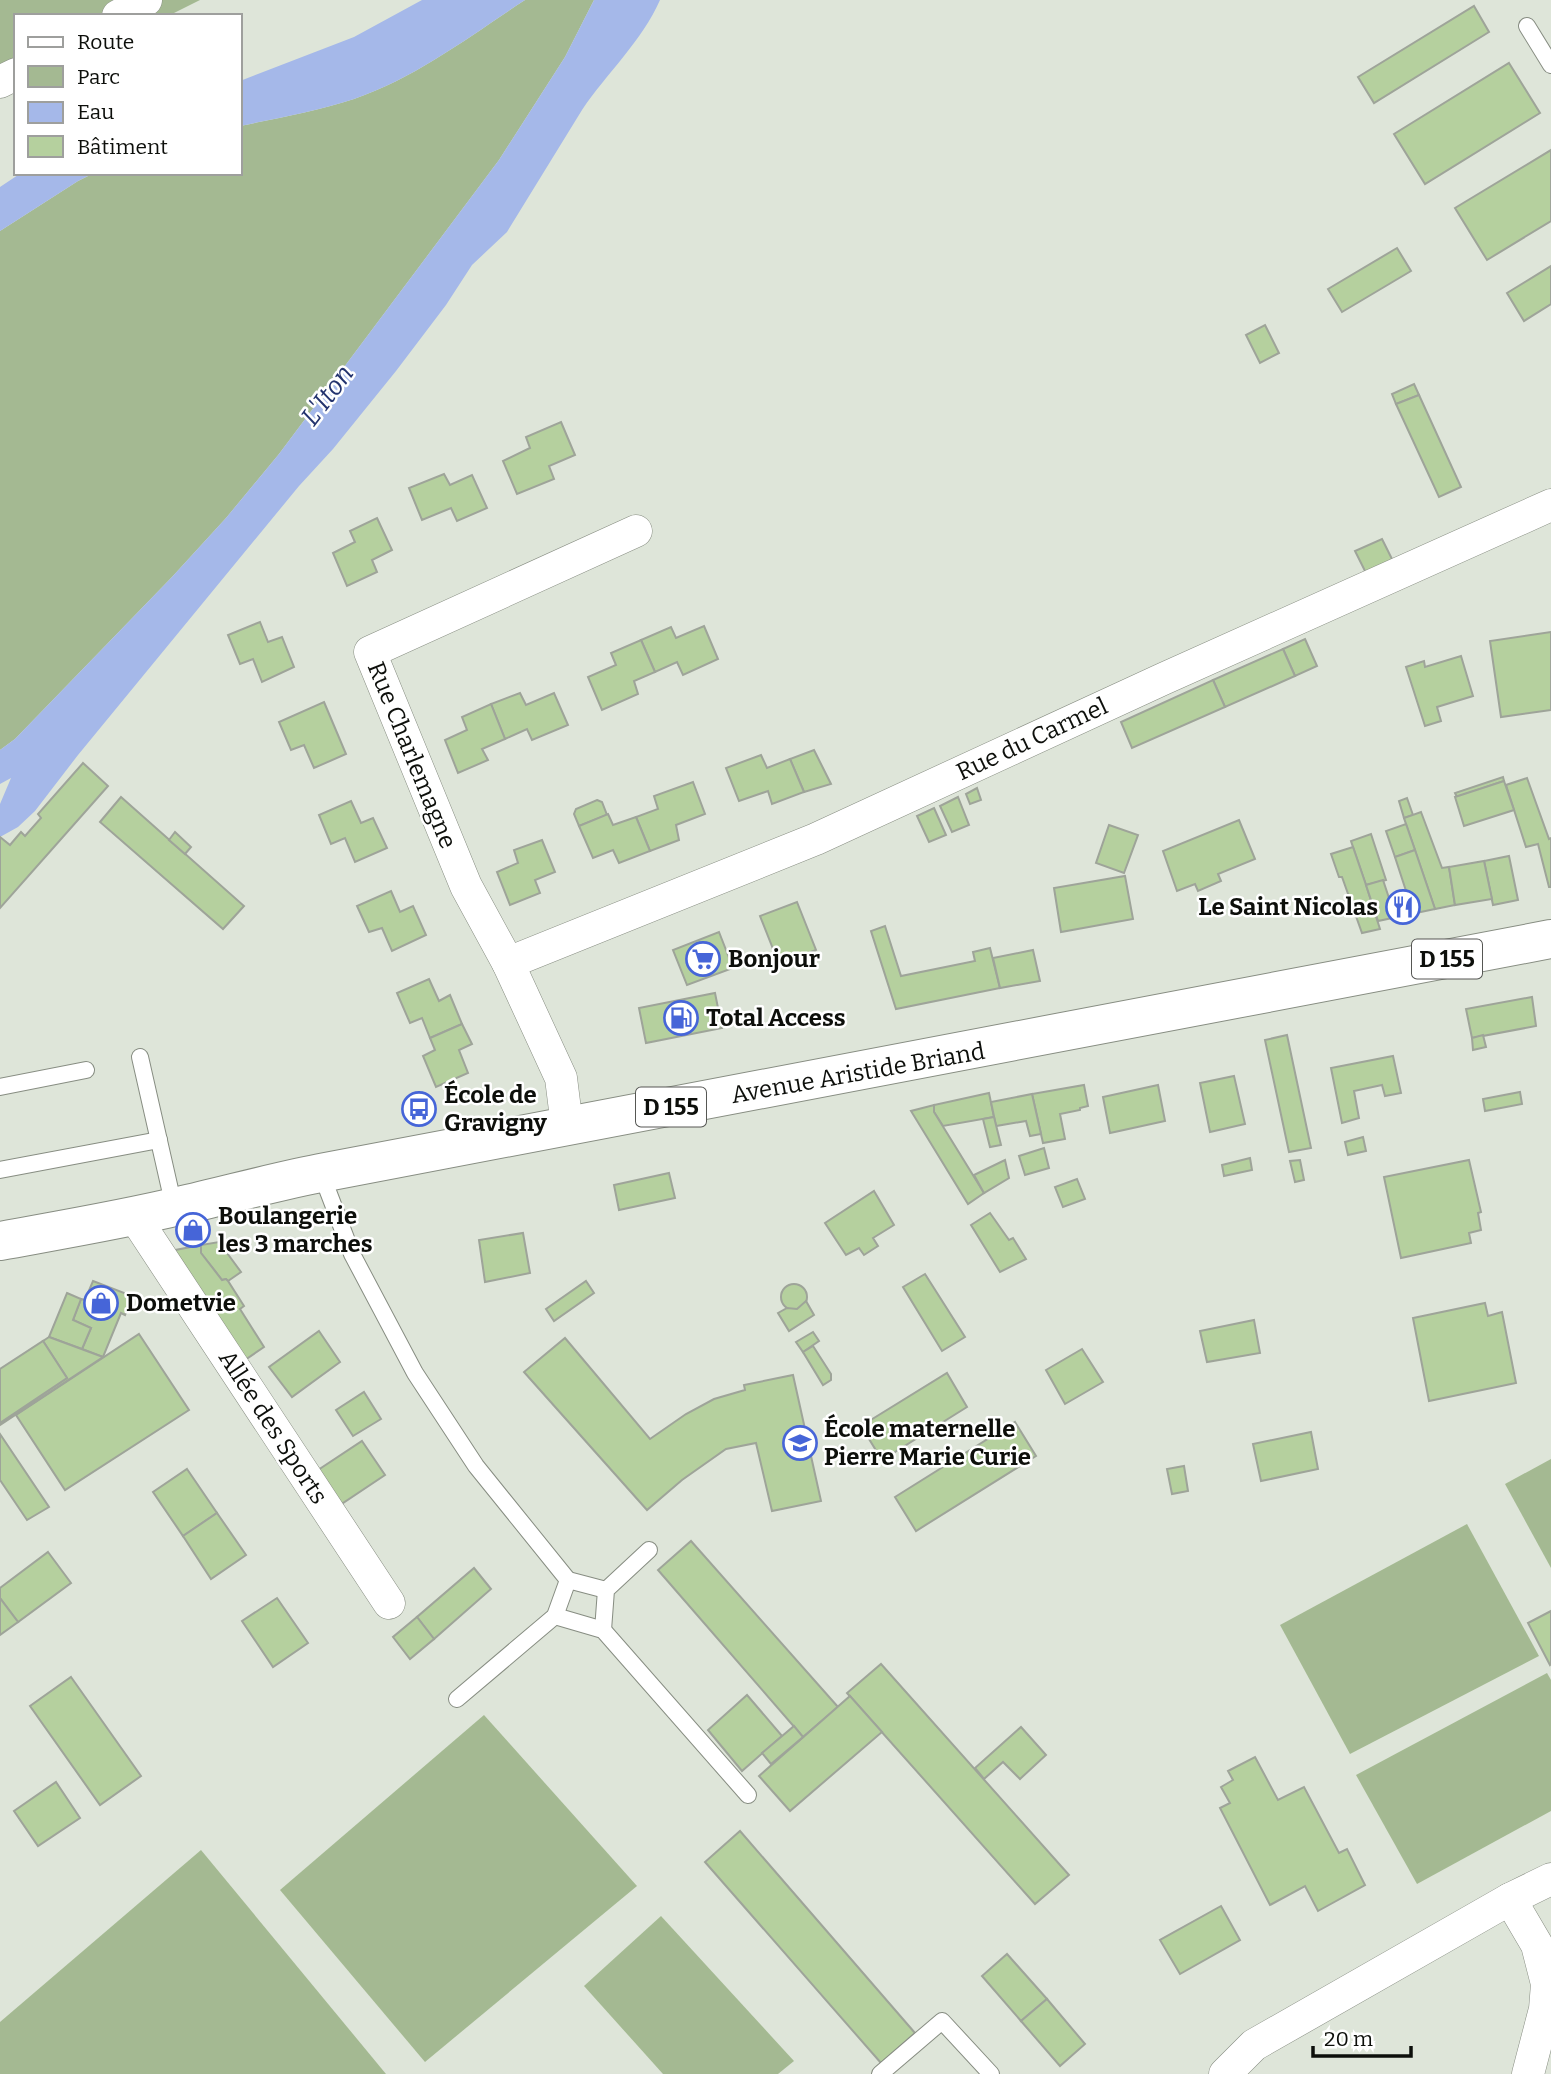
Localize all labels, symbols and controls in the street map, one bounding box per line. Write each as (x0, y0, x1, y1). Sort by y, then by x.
legend (14, 14, 242, 175)
text: Route (77, 29, 134, 55)
text: Parc (77, 64, 120, 90)
text: Eau (77, 99, 114, 125)
text: Bâtiment (77, 134, 168, 160)
water label: L'Iton (295, 359, 360, 432)
street label: Rue Charlemagne (362, 658, 462, 852)
street label: Rue du Carmel (952, 692, 1112, 786)
restaurant icon: Le Saint Nicolas (1384, 888, 1422, 926)
place label: Le Saint Nicolas (1198, 893, 1378, 921)
supermarket icon: Bonjour (684, 940, 722, 978)
road number: D 155 (1412, 940, 1482, 978)
place label: Bonjour (728, 945, 820, 973)
fuel station icon: Total Access (662, 999, 700, 1037)
place label: Total Access (706, 1004, 846, 1032)
street label: Avenue Aristide Briand (729, 1037, 987, 1109)
place label: École de Gravigny (444, 1079, 548, 1137)
road number: D 155 (636, 1088, 706, 1126)
bus stop icon: École de Gravigny (400, 1090, 438, 1128)
place label: Boulangerie les 3 marches (218, 1202, 373, 1258)
shop icon: Boulangerie les 3 marches (174, 1211, 212, 1249)
shop icon: Dometvie (82, 1284, 120, 1322)
place label: Dometvie (126, 1289, 236, 1317)
street label: Allée des Sports (213, 1345, 333, 1509)
place label: École maternelle Pierre Marie Curie (824, 1413, 1031, 1471)
school or university icon: École maternelle Pierre Marie Curie (781, 1424, 819, 1462)
scale bar (1313, 2014, 1411, 2058)
text: 20 m (1324, 2026, 1373, 2052)

